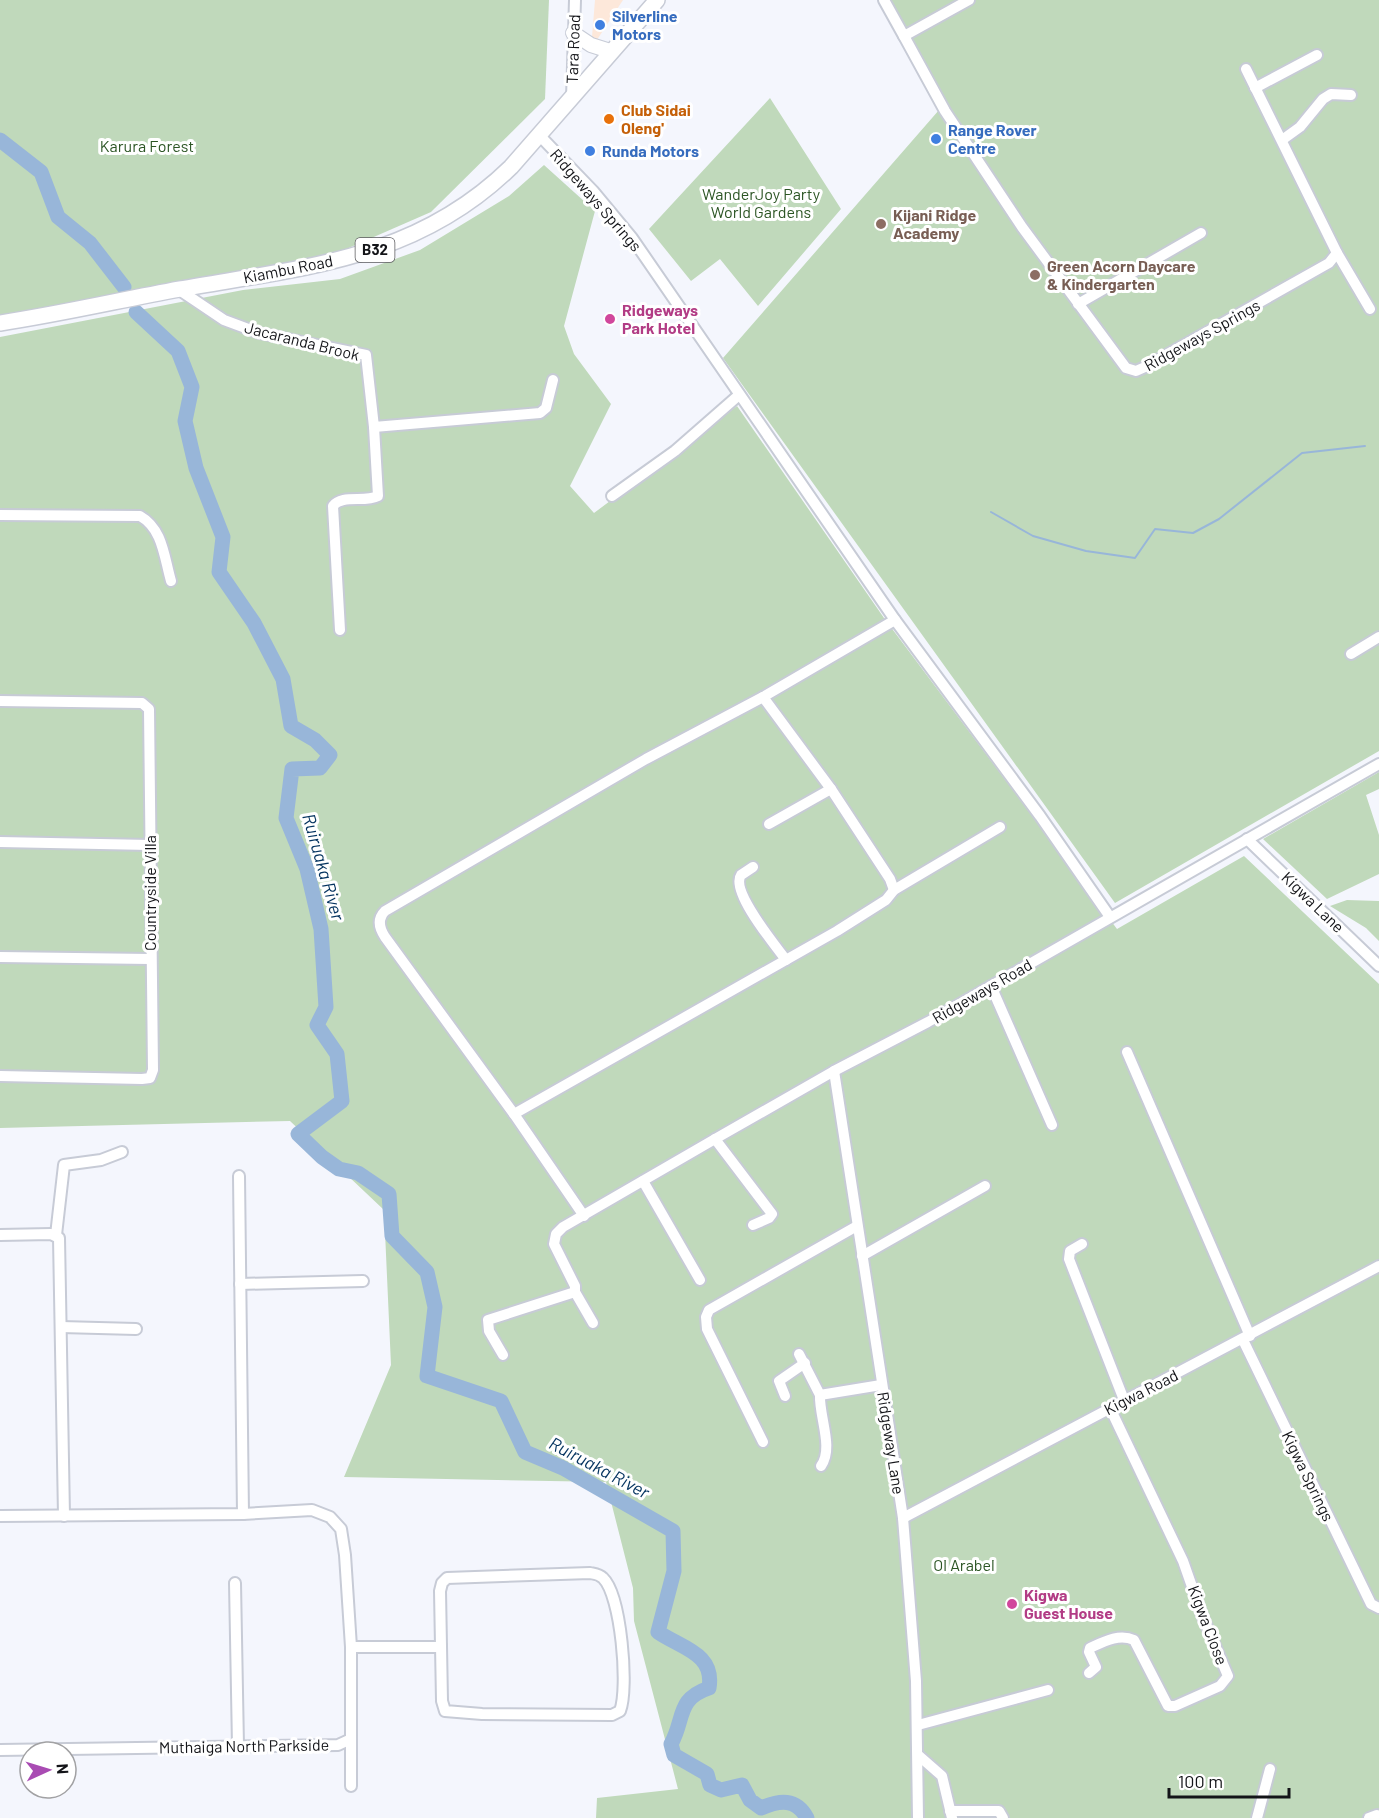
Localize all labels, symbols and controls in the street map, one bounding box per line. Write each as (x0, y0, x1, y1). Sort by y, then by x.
place label: Silverline Motors (612, 6, 678, 43)
street label: Tara Road (562, 14, 583, 84)
marker: Silverline Motors (593, 18, 607, 32)
place label: Club Sidai Oleng' (621, 100, 691, 137)
marker: Club Sidai Oleng' (602, 112, 616, 126)
place label: Range Rover Centre (948, 120, 1037, 157)
marker: Range Rover Centre (929, 132, 943, 146)
park label: Karura Forest (100, 136, 194, 155)
place label: Runda Motors (602, 141, 699, 160)
marker: Runda Motors (583, 144, 597, 158)
street label: Ridgeways Springs (547, 145, 646, 255)
park label: WanderJoy Party World Gardens (702, 184, 821, 221)
place label: Kijani Ridge Academy (893, 205, 976, 242)
marker: Kijani Ridge Academy (874, 217, 888, 231)
road number: B32 (356, 238, 394, 262)
street label: Kiambu Road (241, 250, 334, 287)
place label: Green Acorn Daycare & Kindergarten (1047, 256, 1196, 293)
marker: Green Acorn Daycare & Kindergarten (1028, 268, 1042, 282)
street label: Ridgeways Springs (1140, 295, 1263, 374)
place label: Ridgeways Park Hotel (622, 300, 698, 337)
marker: Ridgeways Park Hotel (603, 312, 617, 326)
street label: Jacaranda Brook (243, 317, 362, 364)
water label: Ruiruaka River (298, 811, 350, 923)
street label: Countryside Villa (140, 835, 159, 951)
street label: Kigwa Lane (1278, 867, 1349, 936)
street label: Ridgeways Road (928, 954, 1035, 1027)
street label: Kigwa Road (1101, 1365, 1181, 1418)
street label: Ridgeway Lane (874, 1390, 909, 1496)
street label: Kigwa Springs (1278, 1428, 1338, 1524)
water label: Ruiruaka River (546, 1432, 654, 1503)
park label: Ol Arabel (933, 1555, 995, 1574)
street label: Kigwa Close (1185, 1582, 1232, 1667)
place label: Kigwa Guest House (1024, 1585, 1113, 1622)
marker: Kigwa Guest House (1005, 1597, 1019, 1611)
street label: Muthaiga North Parkside (159, 1735, 329, 1756)
north arrow (18, 1740, 78, 1800)
scale bar (1169, 1761, 1289, 1799)
text: N (54, 1763, 73, 1775)
text: 100 m (1178, 1770, 1223, 1792)

